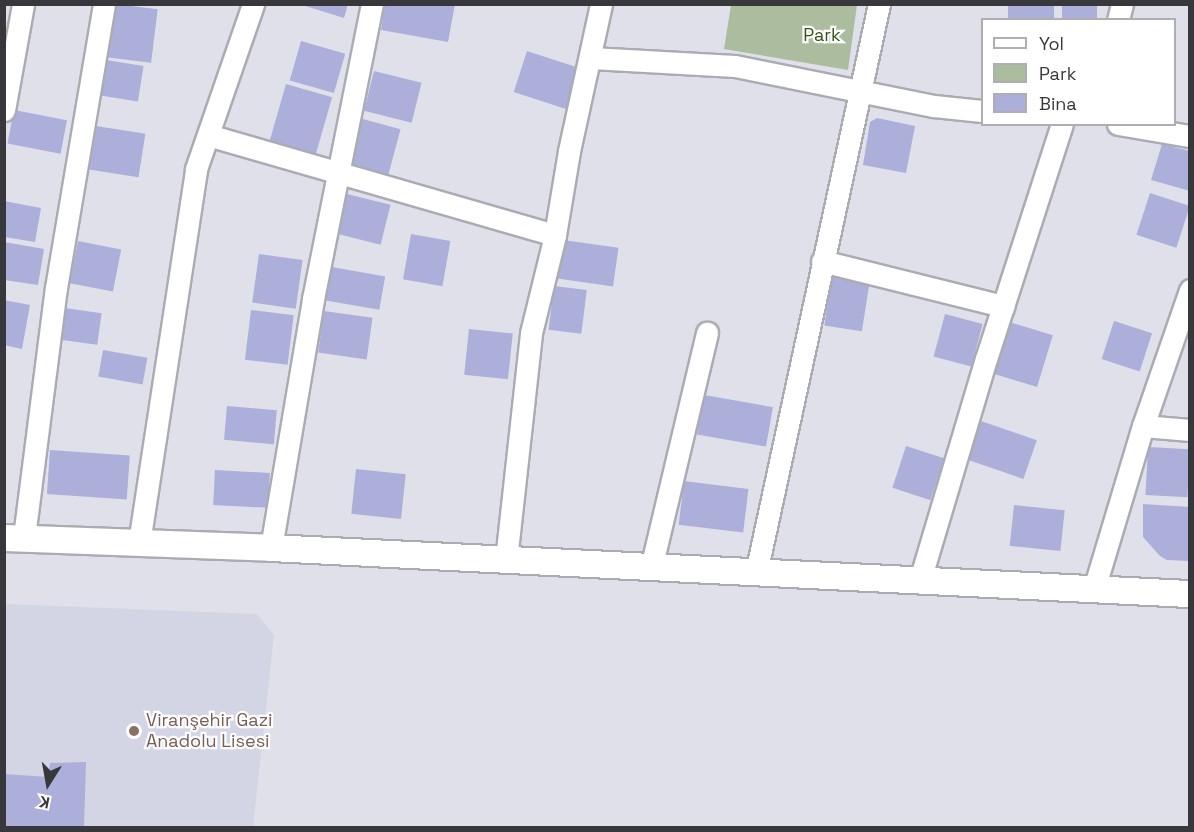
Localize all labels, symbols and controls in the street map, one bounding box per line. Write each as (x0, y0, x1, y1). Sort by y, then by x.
legend (981, 18, 1176, 126)
park label: Park (803, 24, 841, 46)
text: Yol (1039, 32, 1064, 55)
text: Park (1039, 62, 1076, 85)
text: Bina (1039, 92, 1077, 115)
place label: Viranşehir Gazi Anadolu Lisesi (146, 710, 272, 752)
marker: Viranşehir Gazi Anadolu Lisesi (127, 724, 141, 738)
north arrow (18, 754, 78, 814)
text: K (38, 791, 51, 813)

